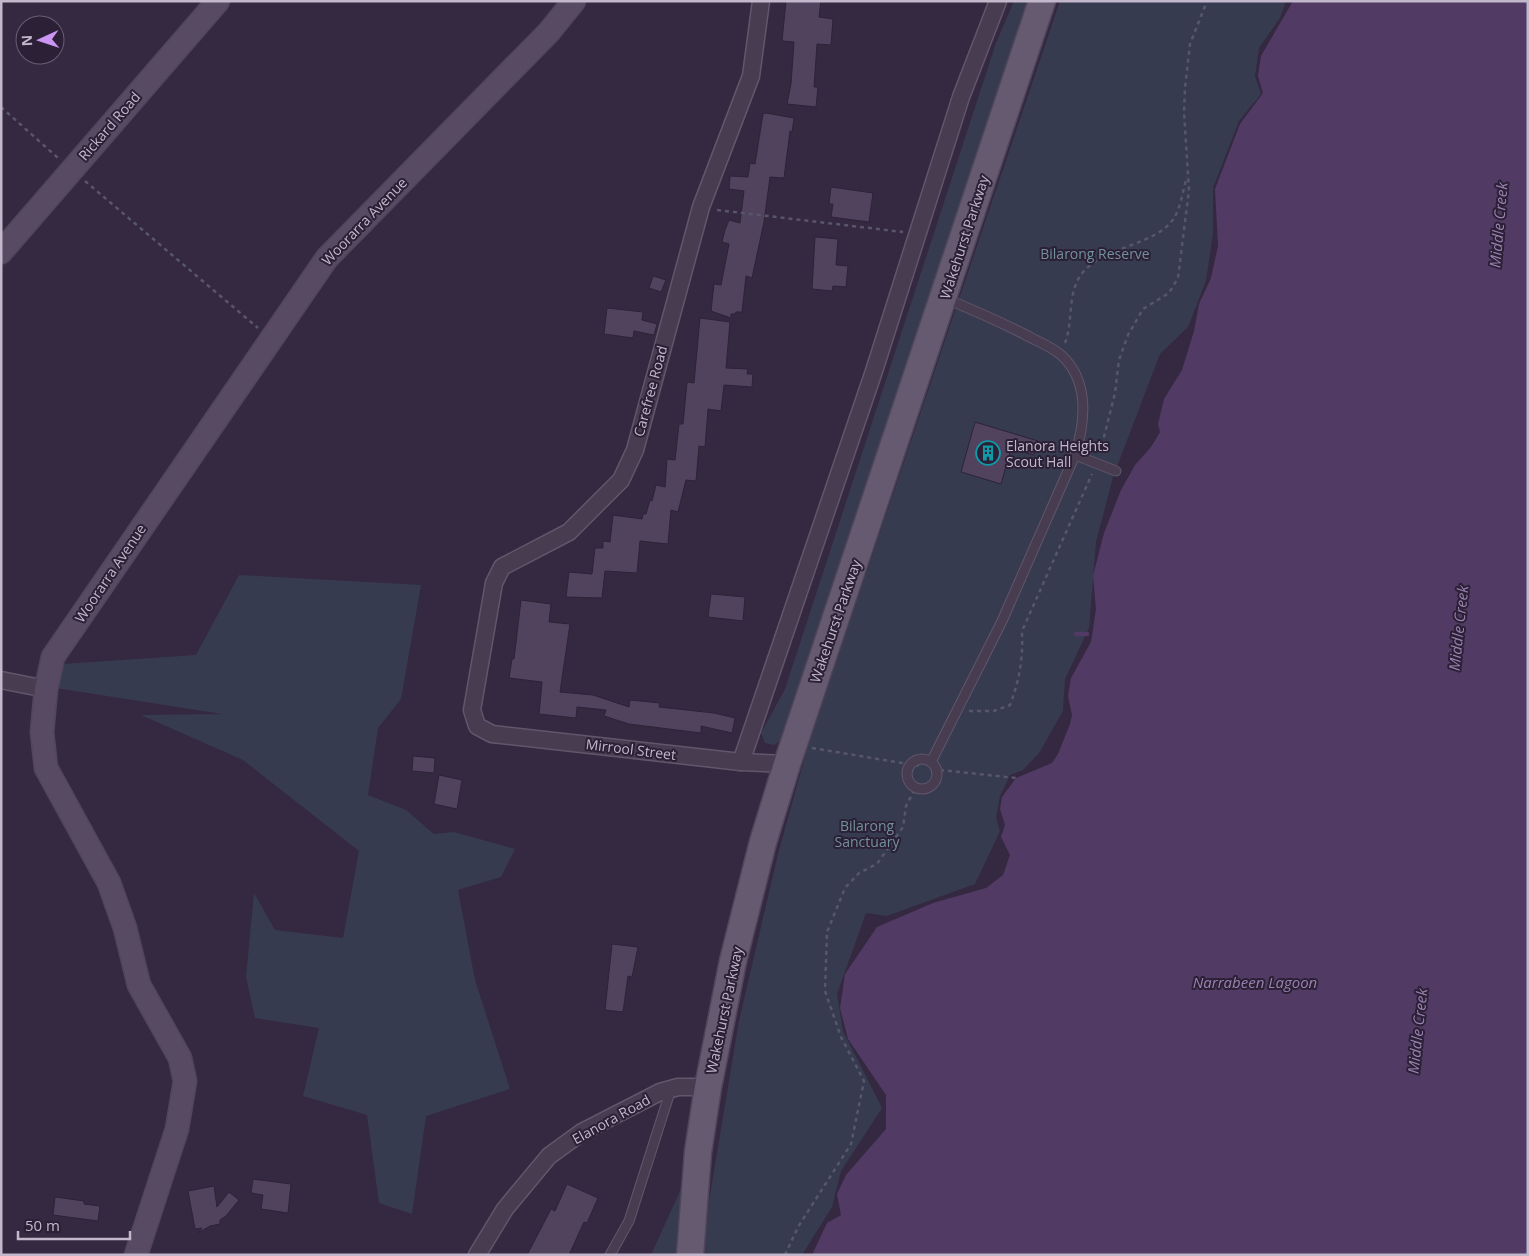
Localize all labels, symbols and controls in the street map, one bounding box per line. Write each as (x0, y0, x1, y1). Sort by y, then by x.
north arrow (15, 15, 65, 65)
text: N (17, 35, 36, 47)
street label: Rickard Road (74, 88, 144, 164)
street label: Wakehurst Parkway (935, 172, 993, 301)
street label: Woorarra Avenue (317, 173, 411, 269)
water label: Middle Creek (1484, 181, 1512, 269)
park label: Bilarong Reserve (1040, 244, 1150, 263)
street label: Carefree Road (629, 343, 671, 439)
place label: Elanora Heights Scout Hall (1006, 436, 1109, 471)
building icon: Elanora Heights Scout Hall (975, 440, 1001, 466)
street label: Woorarra Avenue (70, 520, 150, 626)
street label: Wakehurst Parkway (805, 556, 865, 685)
water label: Middle Creek (1444, 584, 1473, 672)
street label: Mirrool Street (585, 734, 677, 764)
park label: Bilarong Sanctuary (835, 816, 900, 851)
street label: Wakehurst Parkway (701, 944, 747, 1075)
water label: Narrabeen Lagoon (1193, 972, 1317, 992)
water label: Middle Creek (1403, 987, 1432, 1075)
street label: Elanora Road (568, 1090, 654, 1148)
scale bar (18, 1208, 130, 1240)
text: 50 m (25, 1215, 60, 1235)

